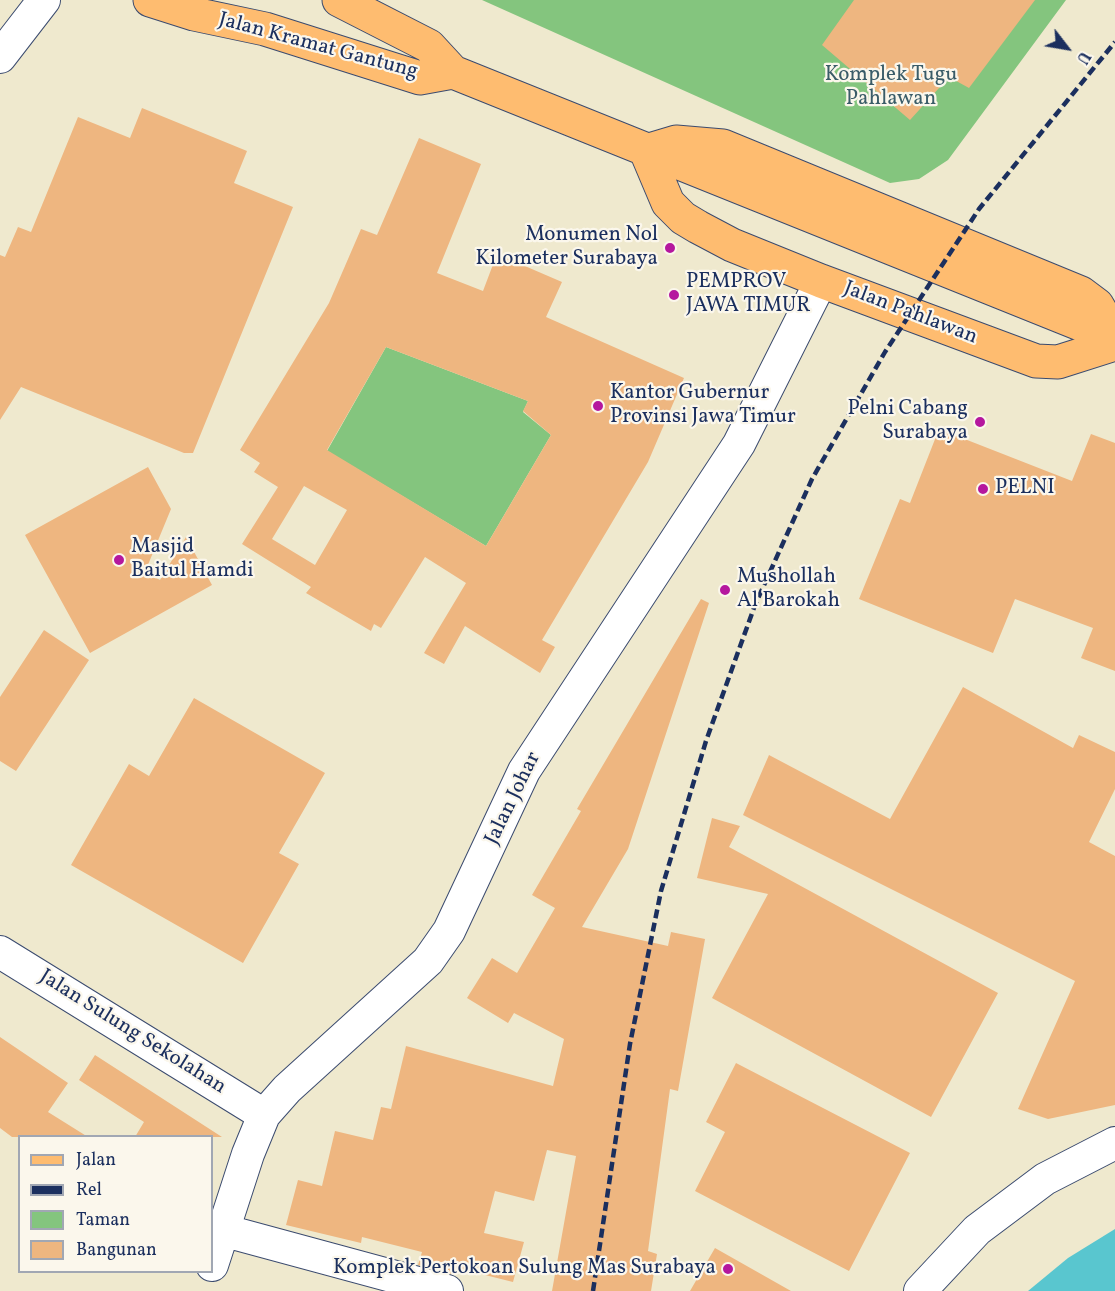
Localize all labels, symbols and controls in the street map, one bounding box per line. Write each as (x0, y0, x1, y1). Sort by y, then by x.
street label: Jalan Kramat Gantung (216, 8, 420, 86)
north arrow (1037, 18, 1097, 78)
text: U (1070, 47, 1095, 68)
park label: Komplek Tugu Pahlawan (825, 63, 957, 113)
place label: Monumen Nol Kilometer Surabaya (476, 223, 658, 273)
marker: Monumen Nol Kilometer Surabaya (663, 241, 677, 255)
place label: PEMPROV JAWA TIMUR (686, 270, 811, 320)
street label: Jalan Pahlawan (839, 277, 981, 351)
marker: PEMPROV JAWA TIMUR (667, 288, 681, 302)
place label: Kantor Gubernur Provinsi Jawa Timur (610, 381, 796, 431)
place label: Pelni Cabang Surabaya (848, 397, 968, 447)
marker: Kantor Gubernur Provinsi Jawa Timur (591, 399, 605, 413)
marker: Pelni Cabang Surabaya (973, 415, 987, 429)
place label: PELNI (995, 476, 1055, 502)
marker: PELNI (976, 482, 990, 496)
place label: Masjid Baitul Hamdi (131, 535, 254, 585)
marker: Masjid Baitul Hamdi (112, 553, 126, 567)
place label: Mushollah Al Barokah (737, 565, 840, 615)
marker: Mushollah Al Barokah (718, 583, 732, 597)
street label: Jalan Johar (481, 748, 547, 850)
street label: Jalan Sulung Sekolahan (34, 965, 230, 1101)
legend (18, 1135, 213, 1273)
text: Jalan (76, 1148, 116, 1173)
text: Rel (76, 1178, 102, 1203)
text: Taman (76, 1208, 130, 1233)
text: Bangunan (76, 1238, 157, 1263)
place label: Komplek Pertokoan Sulung Mas Surabaya (333, 1256, 716, 1282)
marker: Komplek Pertokoan Sulung Mas Surabaya (721, 1262, 735, 1276)

